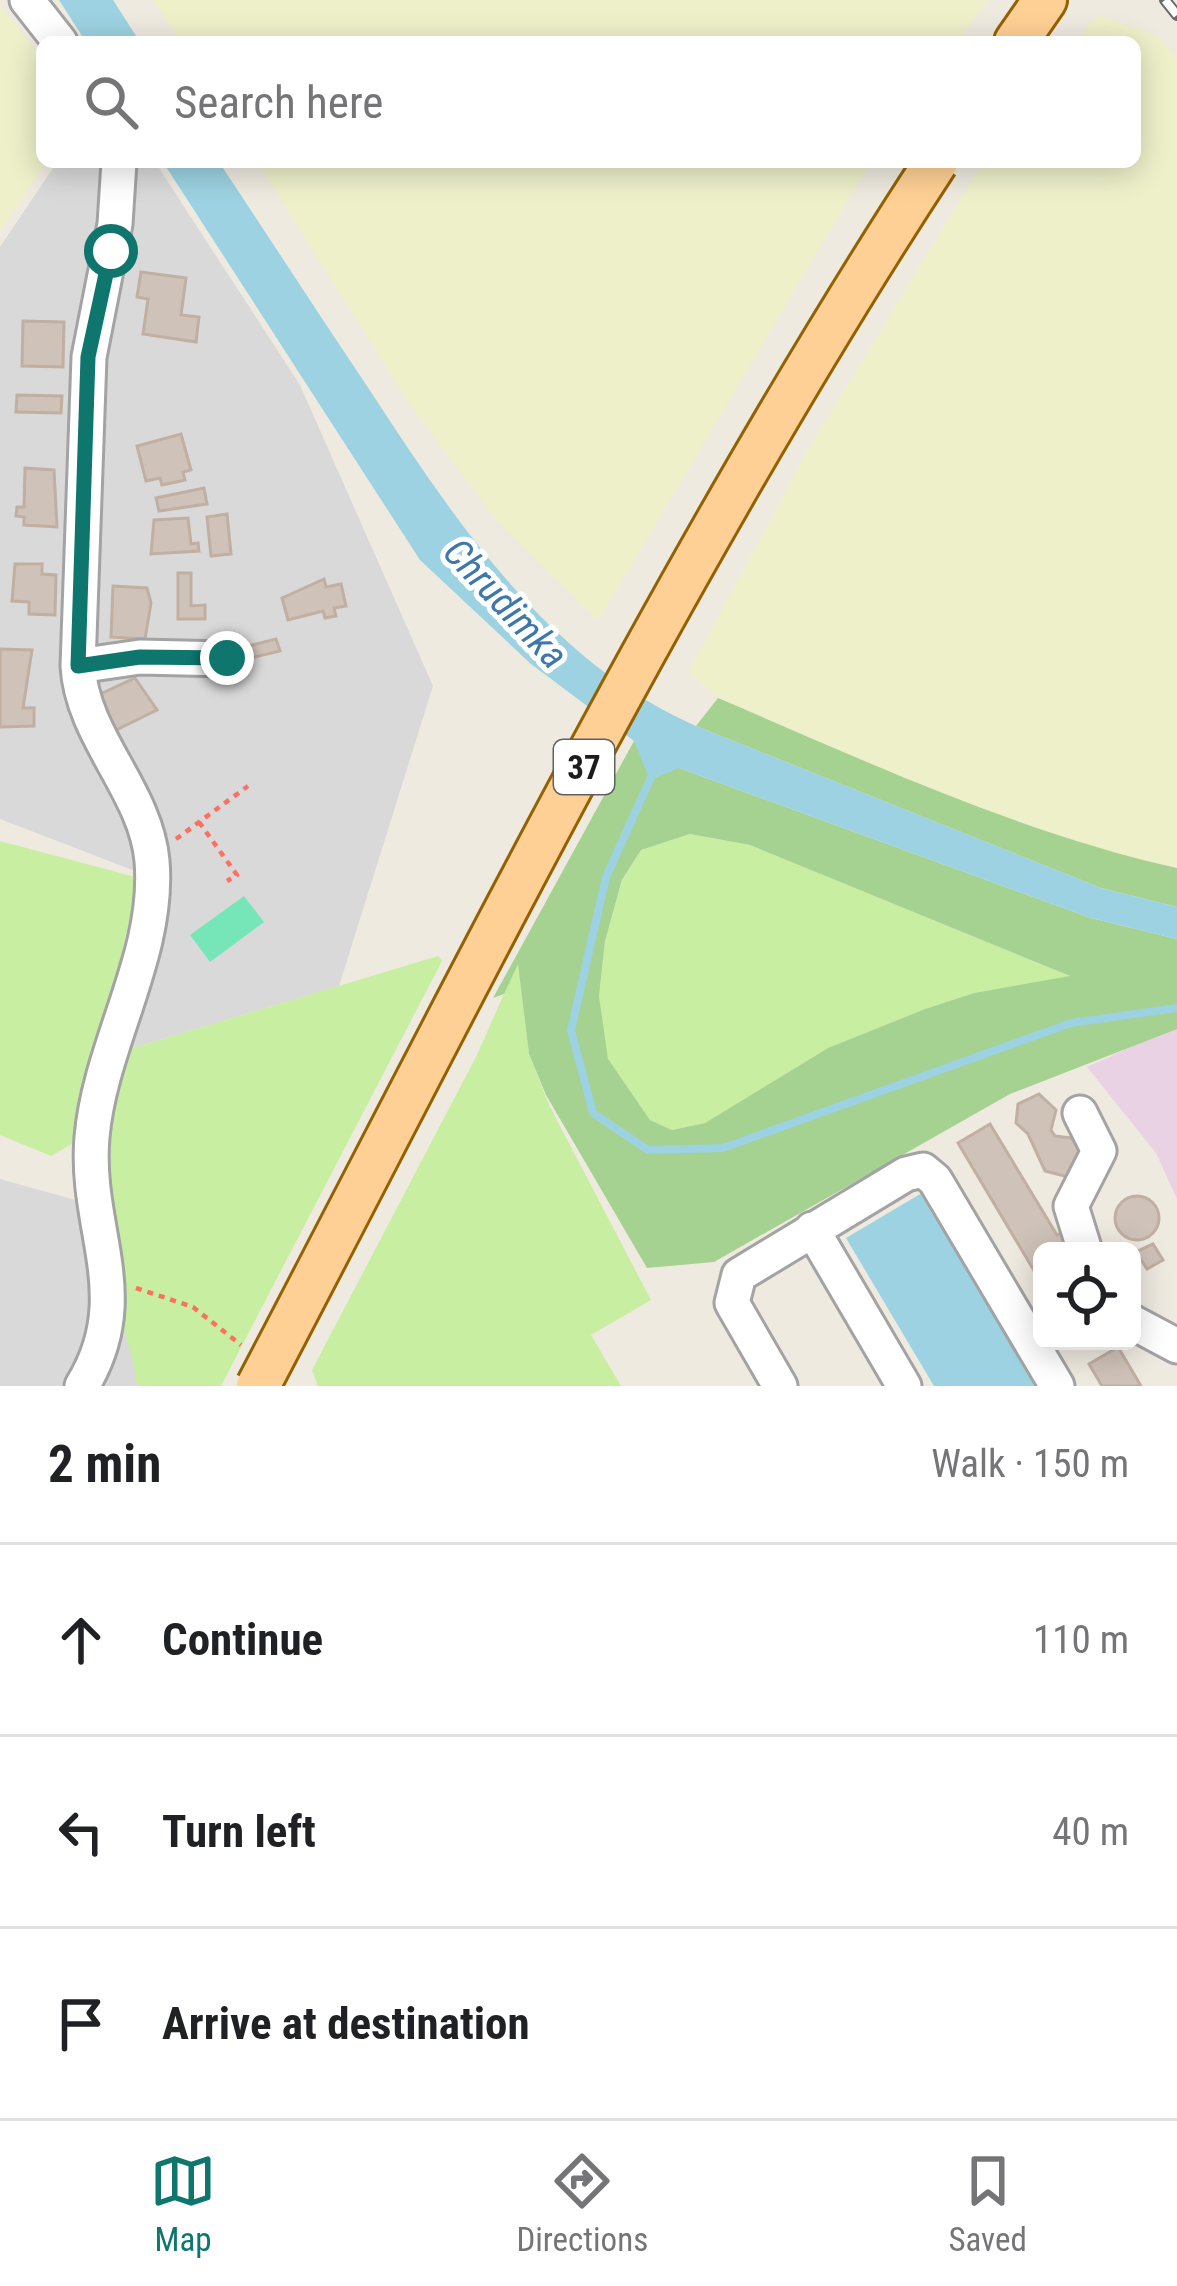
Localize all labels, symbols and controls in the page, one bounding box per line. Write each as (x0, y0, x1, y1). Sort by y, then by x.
search box (36, 36, 1141, 168)
icon: search (78, 69, 144, 135)
text: Search here (174, 76, 383, 129)
route start (84, 224, 138, 278)
water label: Chrudimka (434, 529, 577, 678)
route end (200, 631, 254, 685)
road number: 37 (554, 740, 614, 794)
map controls (1033, 1242, 1141, 1350)
button: locate (1033, 1242, 1141, 1350)
text: 2 min (48, 1435, 161, 1494)
text: Walk · 150 m (931, 1441, 1129, 1487)
icon: ahead (48, 1607, 114, 1673)
text: Continue (162, 1613, 323, 1666)
text: 110 m (1033, 1617, 1129, 1663)
icon: left (48, 1799, 114, 1865)
text: Turn left (162, 1805, 316, 1858)
text: 40 m (1052, 1809, 1129, 1855)
icon: arrive (48, 1991, 114, 2057)
text: Arrive at destination (162, 1997, 530, 2050)
tab: Map (150, 2148, 216, 2259)
tab: Directions (516, 2148, 648, 2259)
tab: Saved (948, 2148, 1027, 2259)

